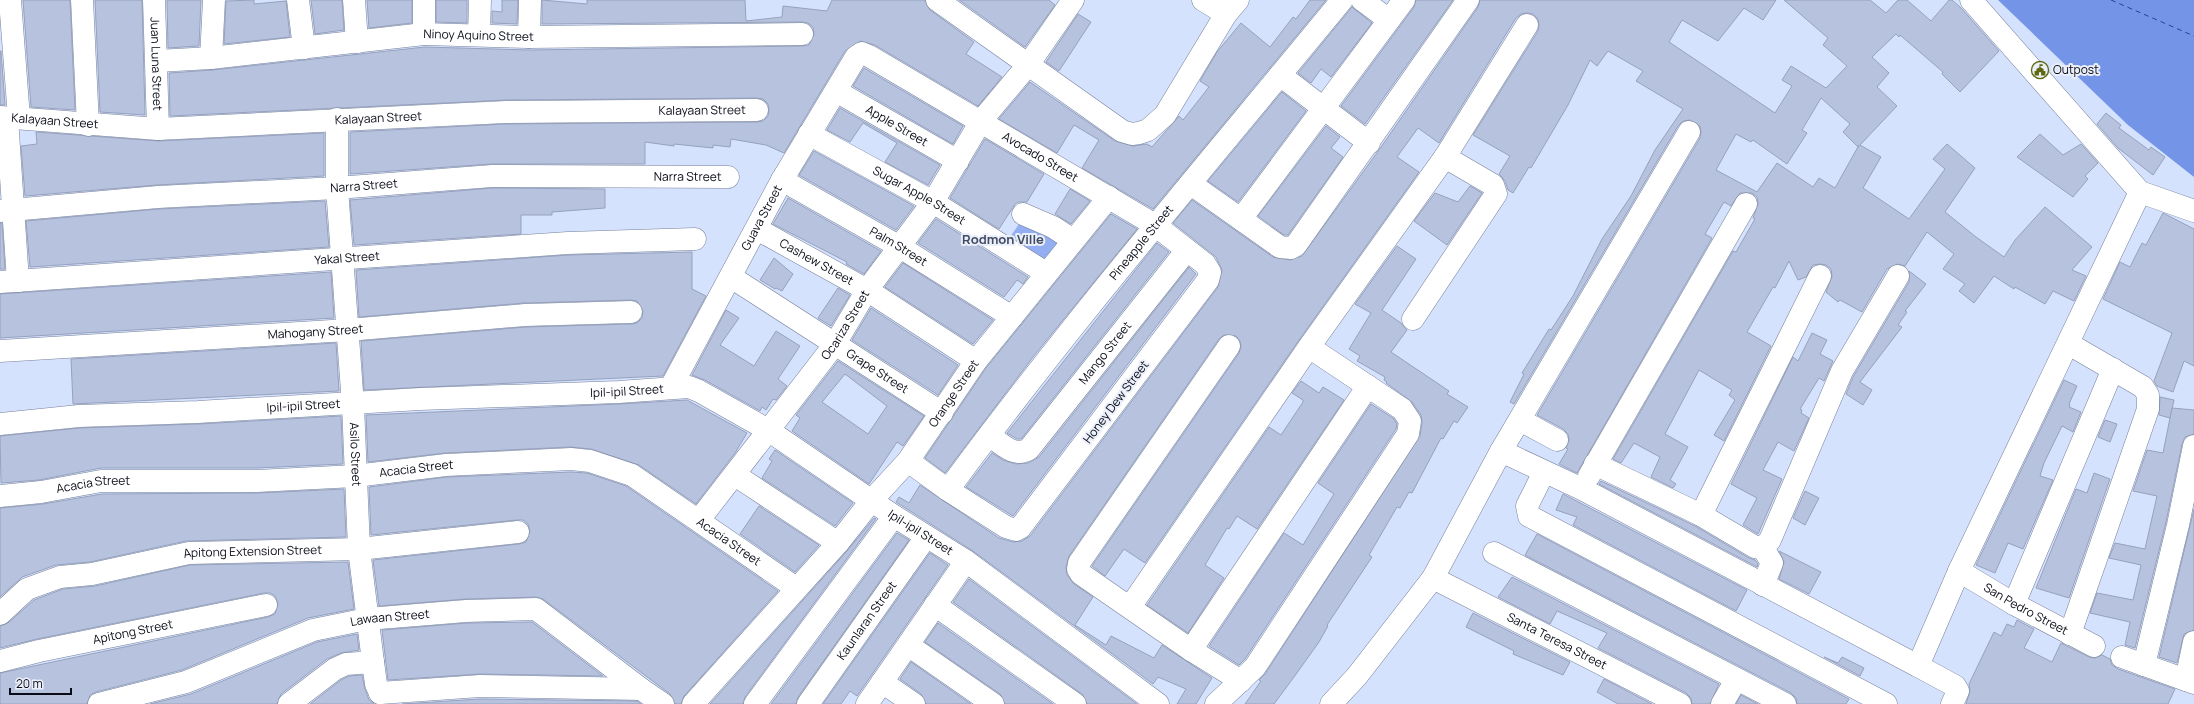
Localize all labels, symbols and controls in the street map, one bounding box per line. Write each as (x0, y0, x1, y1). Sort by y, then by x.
street label: Juan Luna Street (147, 17, 166, 111)
street label: Ninoy Aquino Street (423, 25, 534, 45)
public building icon: Outpost (2030, 60, 2050, 80)
place label: Outpost (2053, 61, 2099, 78)
street label: Kalayaan Street (658, 101, 746, 119)
street label: Apple Street (863, 101, 931, 150)
street label: Kalayaan Street (334, 107, 422, 128)
street label: Kalayaan Street (11, 109, 99, 132)
street label: Avocado Street (999, 128, 1082, 186)
street label: Sugar Apple Street (870, 162, 969, 228)
street label: Narra Street (654, 168, 722, 185)
street label: Narra Street (330, 174, 399, 196)
street label: Guava Street (737, 182, 786, 253)
street label: Pineapple Street (1105, 201, 1177, 284)
street label: Palm Street (867, 222, 931, 270)
district label: Rodmon Ville (962, 230, 1044, 248)
street label: Cashew Street (777, 234, 857, 289)
street label: Yakal Street (314, 247, 381, 268)
street label: Ocariza Street (817, 287, 873, 363)
street label: Mango Street (1075, 318, 1135, 388)
street label: Mahogany Street (267, 320, 364, 343)
street label: Grape Street (843, 344, 912, 397)
street label: Orange Street (924, 356, 983, 431)
street label: Honey Dew Street (1079, 357, 1153, 447)
street label: Ipil-ipil Street (590, 380, 665, 401)
street label: Ipil-ipil Street (266, 395, 341, 416)
street label: Asilo Street (346, 422, 365, 487)
street label: Acacia Street (378, 456, 454, 481)
street label: Acacia Street (55, 472, 130, 497)
street label: Ipil-ipil Street (885, 505, 957, 559)
street label: Acacia Street (694, 513, 765, 570)
street label: Apitong Extension Street (182, 541, 322, 562)
street label: Kaunlaran Street (833, 577, 900, 663)
street label: San Pedro Street (1981, 579, 2071, 639)
street label: Lawaan Street (349, 605, 430, 630)
street label: Santa Teresa Street (1504, 608, 1610, 673)
street label: Apitong Street (91, 615, 174, 648)
scale bar (10, 670, 71, 696)
text: 20 m (16, 675, 43, 692)

